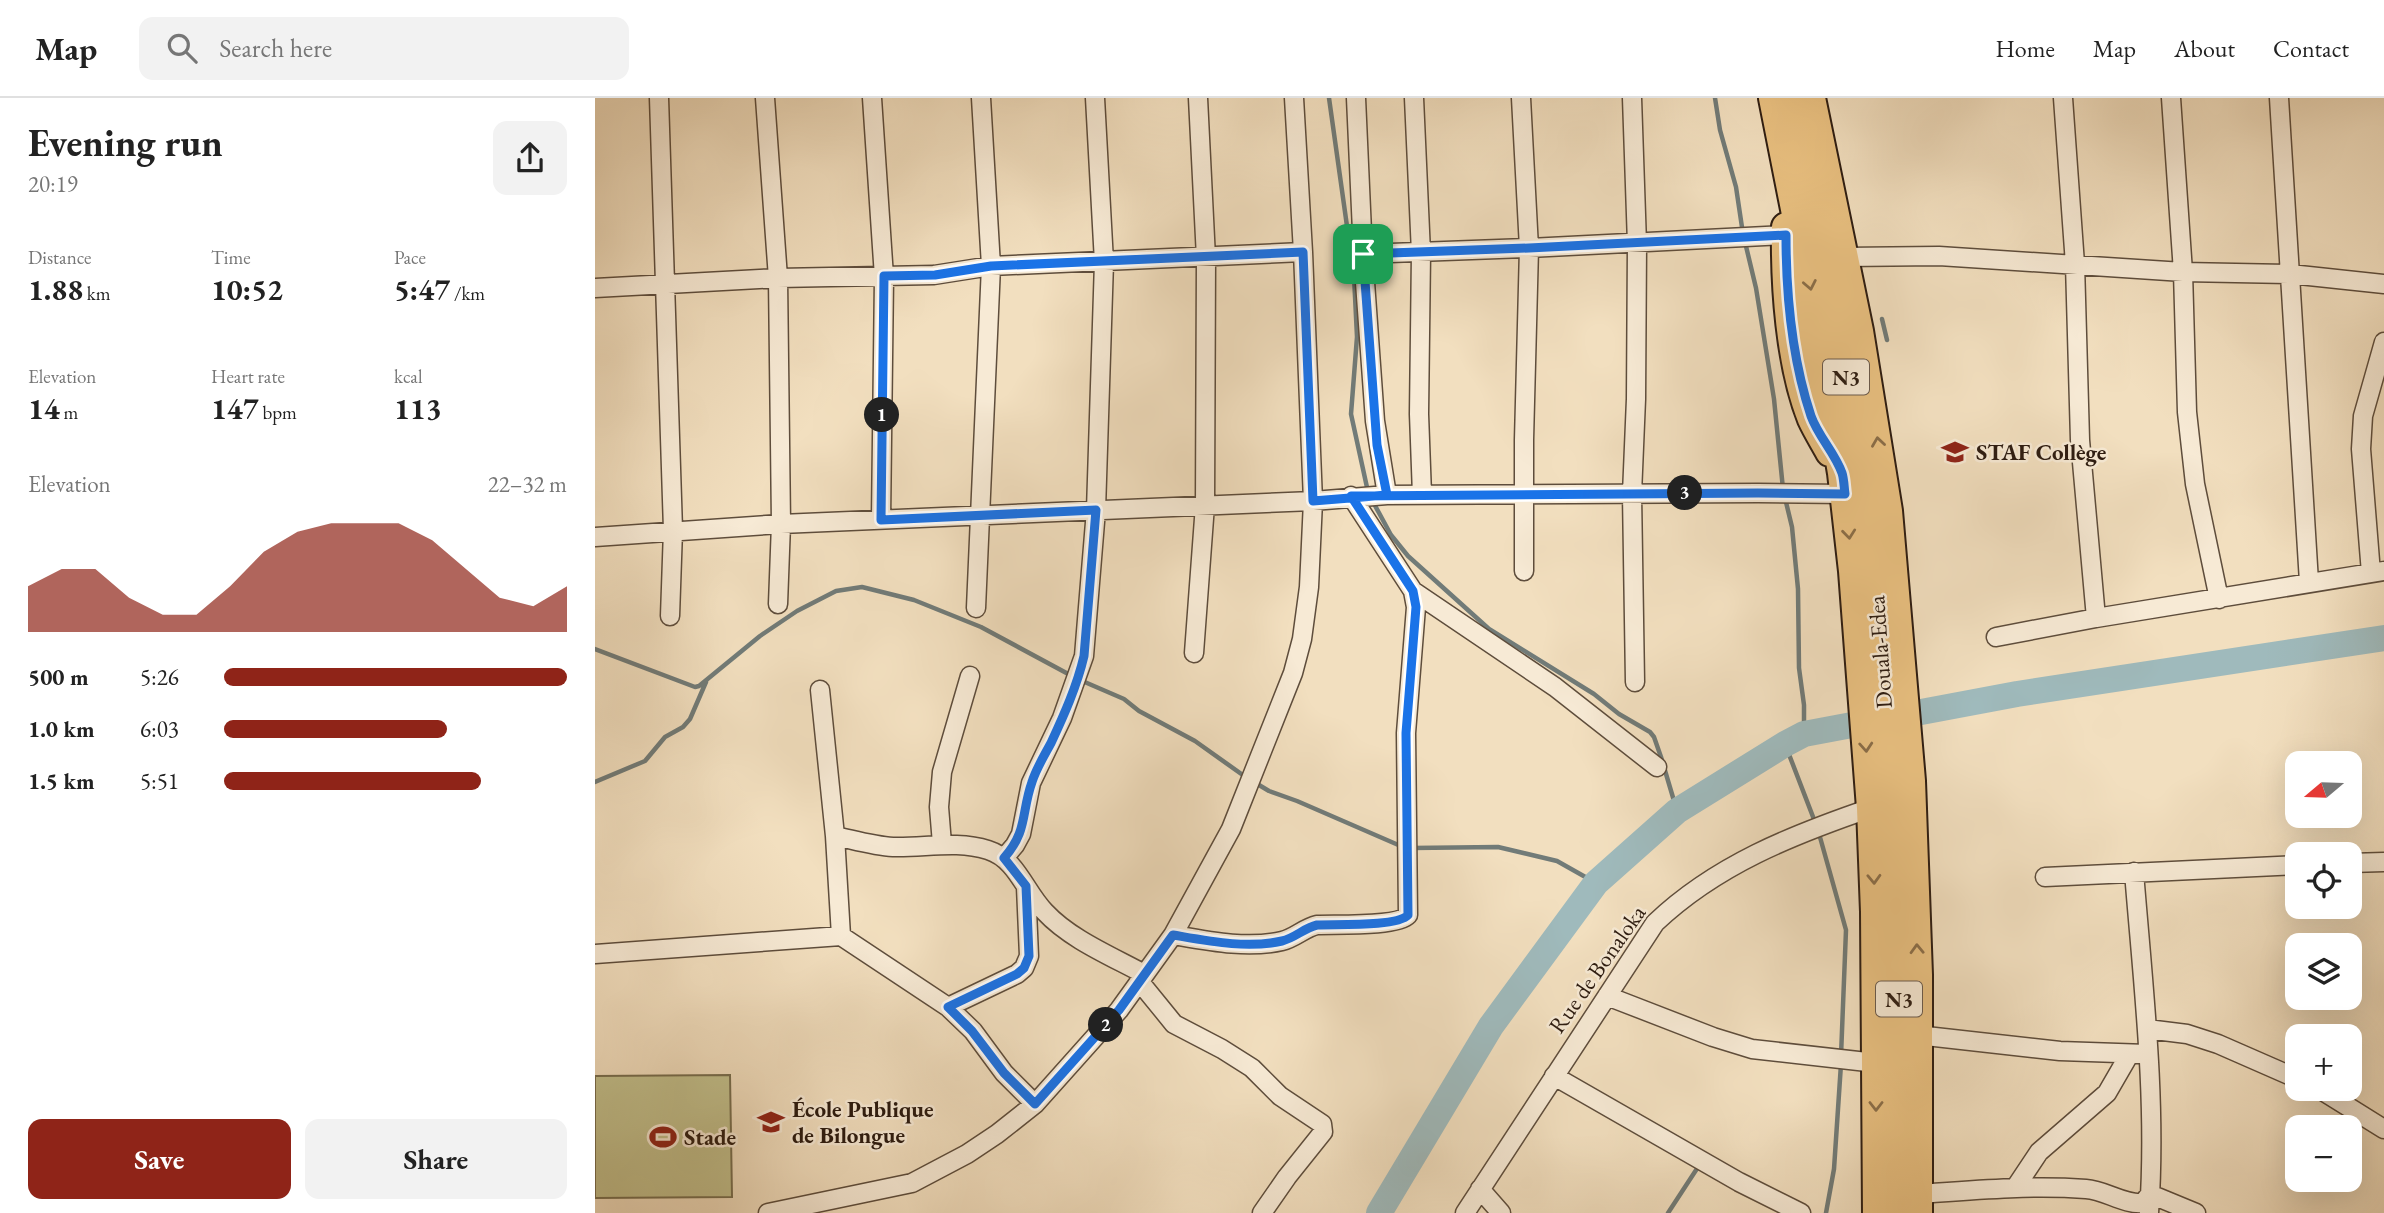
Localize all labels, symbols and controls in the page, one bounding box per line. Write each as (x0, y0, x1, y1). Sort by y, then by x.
search box (139, 17, 629, 80)
text: Map (35, 27, 97, 70)
icon: search (163, 29, 201, 67)
text: Search here (219, 31, 332, 65)
text: Home (1995, 33, 2055, 64)
text: Map (2093, 33, 2136, 64)
text: About (2174, 33, 2235, 64)
text: Contact (2273, 33, 2349, 64)
text: Evening run (28, 118, 223, 167)
button: share (493, 121, 567, 195)
text: 20:19 (28, 169, 78, 199)
pin (1333, 224, 1393, 284)
icon: arrive (1344, 235, 1382, 273)
text: Distance (28, 245, 91, 270)
text: Time (211, 245, 251, 270)
text: Pace (394, 245, 426, 270)
text: 1.88 (28, 270, 83, 309)
text: 10:52 (211, 270, 283, 309)
text: 5:47 (394, 270, 450, 309)
one-way arrow (1801, 279, 1816, 291)
text: km (83, 281, 111, 306)
text: /km (450, 281, 485, 306)
road number: N3 (1823, 360, 1869, 394)
text: Elevation (28, 364, 96, 389)
text: Heart rate (211, 364, 285, 389)
text: kcal (394, 364, 423, 389)
text: 14 (28, 389, 60, 428)
text: 147 (211, 389, 259, 428)
text: 113 (394, 389, 442, 428)
pin: 1 (865, 398, 899, 432)
text: m (60, 400, 78, 425)
text: bpm (259, 400, 297, 425)
text: 1 (876, 402, 887, 427)
one-way arrow (1871, 436, 1886, 448)
school or university icon: STAF Collège (1940, 437, 1970, 467)
place label: STAF Collège (1976, 437, 2107, 467)
text: Elevation (28, 469, 111, 499)
text: 22–32 m (488, 469, 567, 499)
pin: 3 (1667, 476, 1703, 510)
text: 3 (1679, 480, 1690, 505)
one-way arrow (1842, 528, 1857, 540)
street label: Douala-Edea (1861, 594, 1899, 710)
text: 500 m (28, 662, 89, 692)
text: 5:26 (140, 662, 179, 692)
text: 1.0 km (28, 714, 95, 744)
text: 6:03 (140, 714, 179, 744)
one-way arrow (1859, 742, 1874, 753)
north arrow (2285, 751, 2363, 828)
map controls (2285, 751, 2362, 1192)
text: 1.5 km (28, 766, 95, 796)
text: 5:51 (140, 766, 179, 796)
button: locate (2285, 842, 2362, 919)
one-way arrow (1866, 873, 1881, 884)
street label: Rue de Bonaloka (1542, 898, 1653, 1039)
button: layers (2285, 933, 2362, 1010)
one-way arrow (1909, 943, 1924, 954)
road number: N3 (1876, 982, 1922, 1016)
pin: 2 (1089, 1007, 1123, 1042)
text: 2 (1100, 1012, 1111, 1037)
button: + (2285, 1024, 2362, 1101)
place label: École Publique de Bilongue (792, 1094, 934, 1150)
one-way arrow (1868, 1101, 1884, 1112)
school or university icon: École Publique de Bilongue (756, 1107, 786, 1137)
button: − (2285, 1115, 2362, 1192)
button: Save (28, 1119, 291, 1199)
button: Share (305, 1119, 567, 1199)
sports icon: Stade (648, 1122, 678, 1152)
place label: Stade (684, 1122, 736, 1152)

